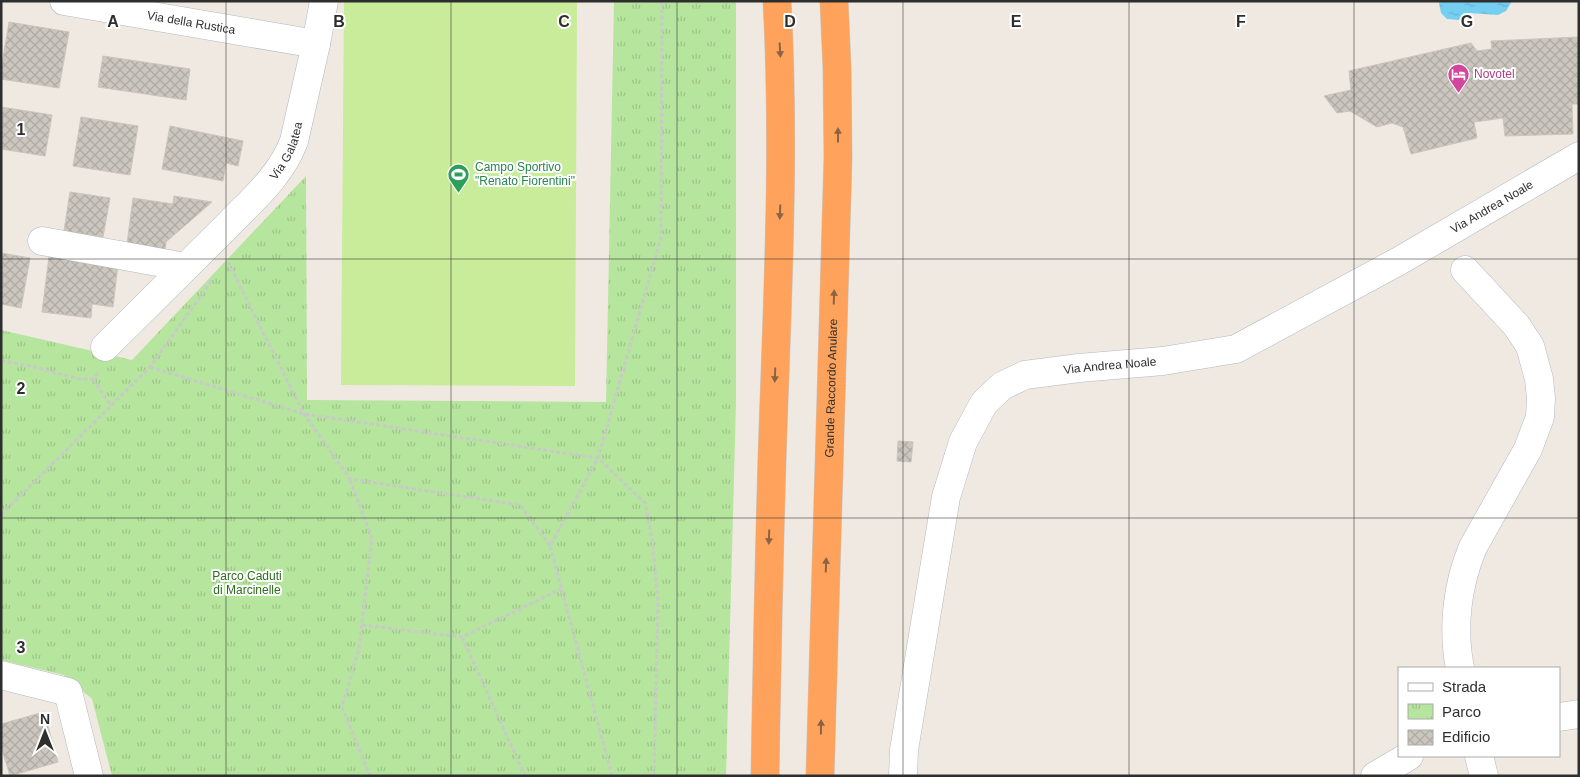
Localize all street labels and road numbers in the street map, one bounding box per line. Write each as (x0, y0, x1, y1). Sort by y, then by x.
street label: Via della Rustica (146, 8, 237, 37)
street label: Via Galatea (267, 120, 305, 183)
street label: Via Andrea Noale (1448, 177, 1536, 236)
street label: Grande Raccordo Anulare (822, 318, 840, 458)
street label: Via Andrea Noale (1063, 355, 1157, 377)

